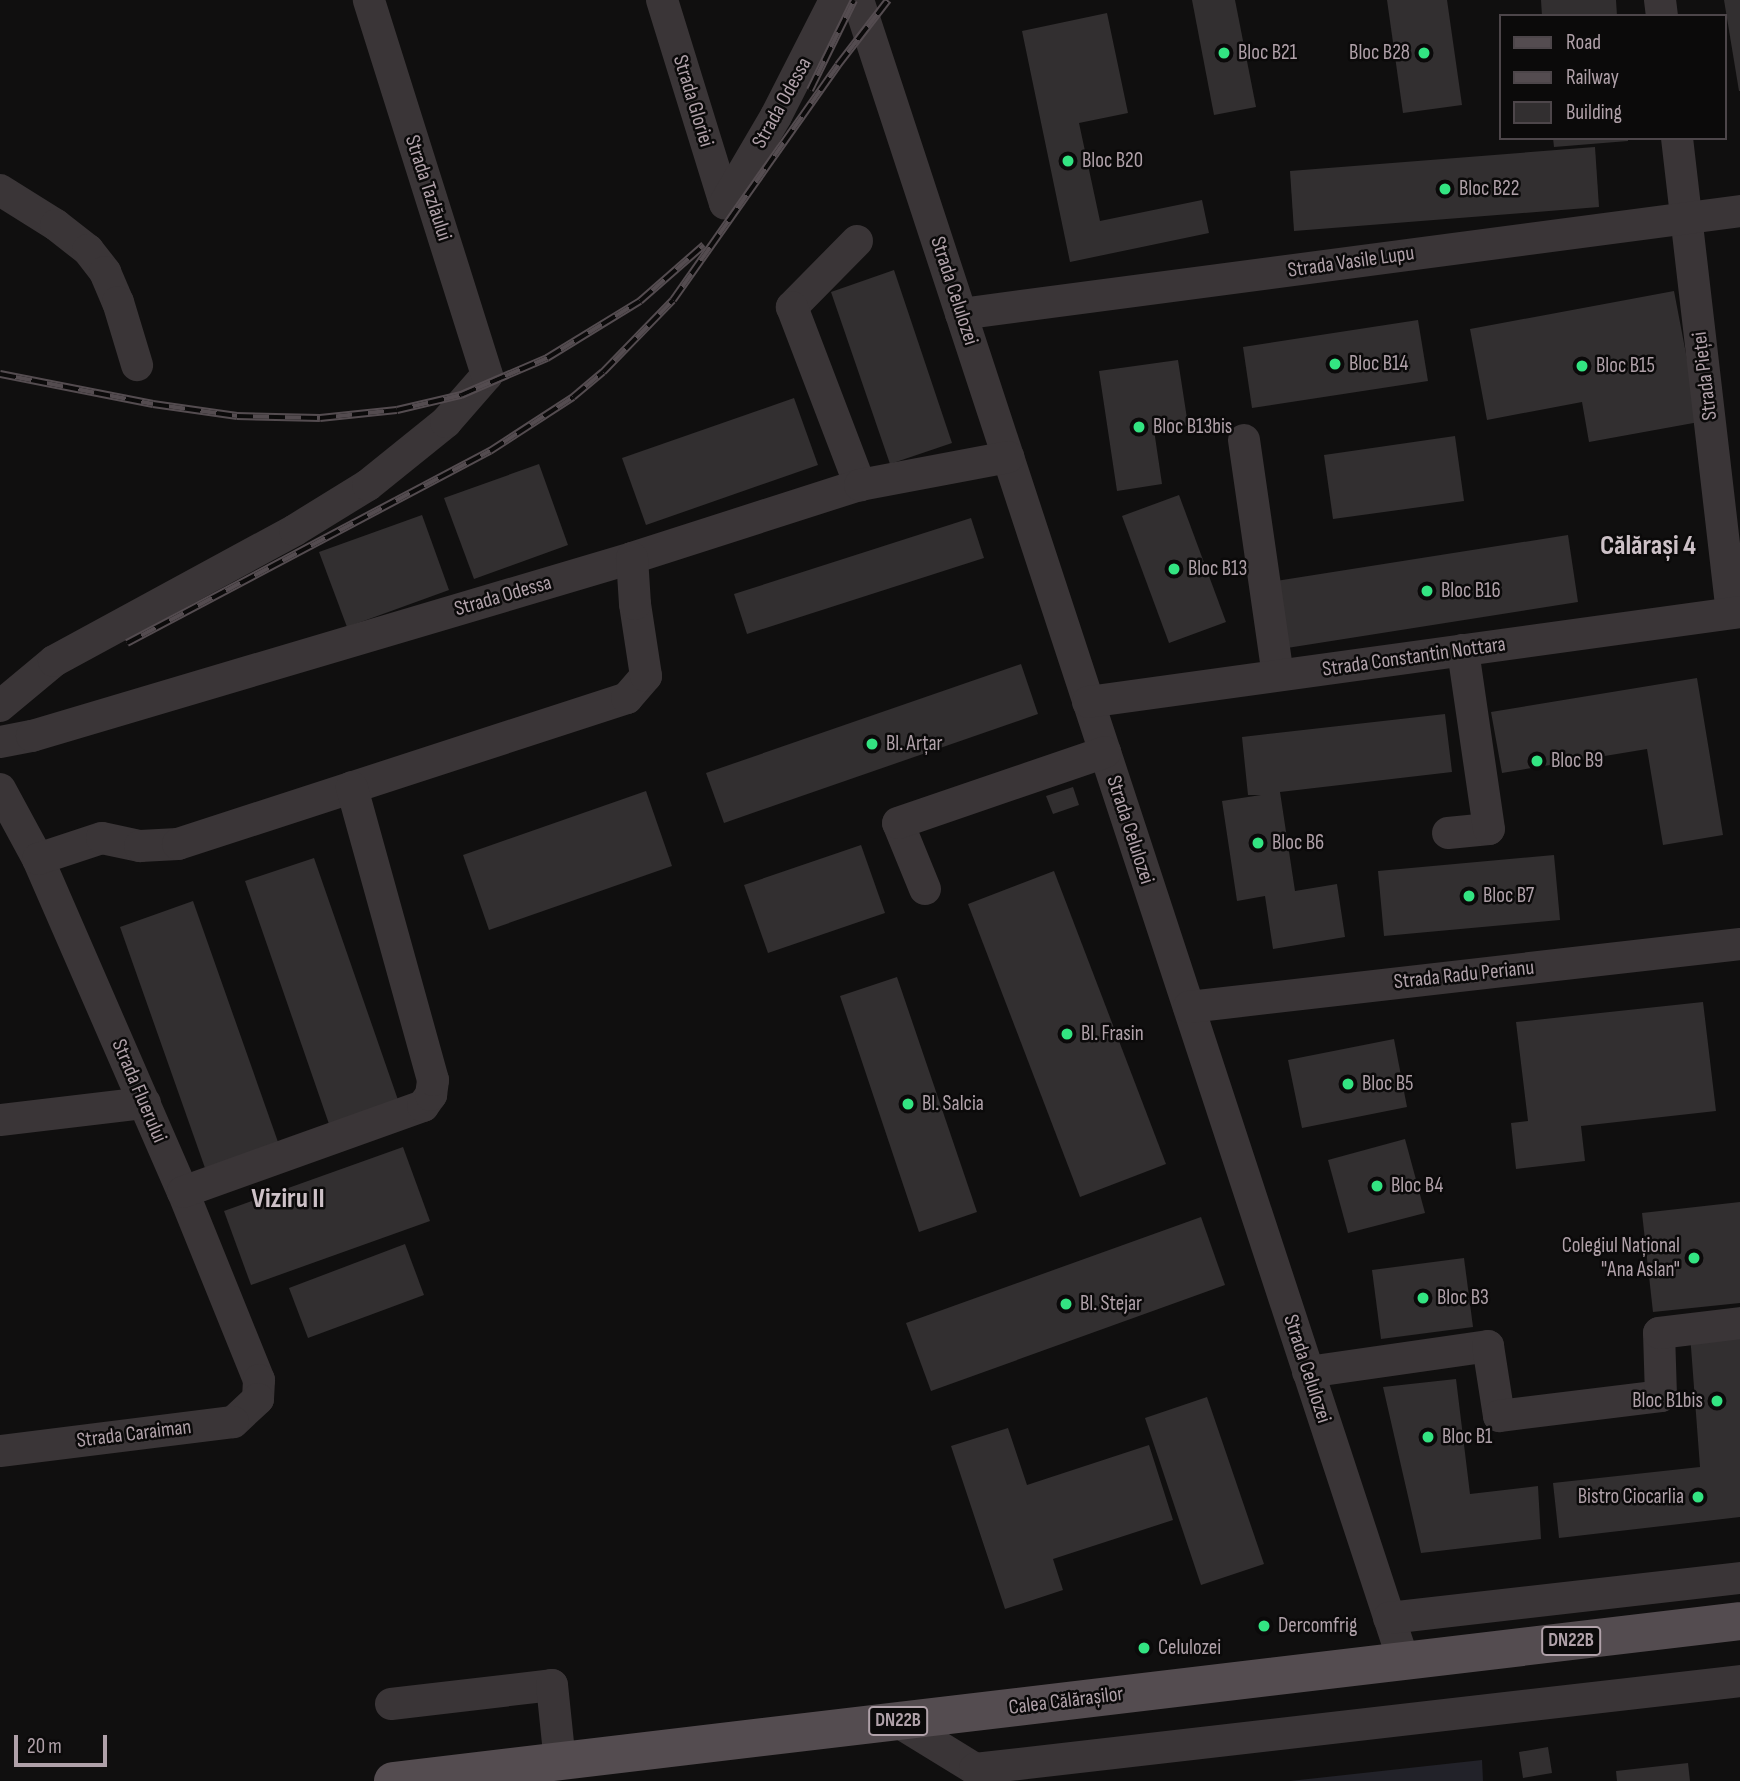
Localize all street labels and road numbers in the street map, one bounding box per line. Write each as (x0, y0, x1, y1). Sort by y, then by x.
street label: Strada Gloriei (667, 52, 719, 150)
street label: Strada Odessa (747, 53, 817, 153)
street label: Strada Tazlăului (399, 132, 457, 244)
street label: Strada Celulozei (925, 234, 983, 348)
street label: Strada Vasile Lupu (1286, 241, 1416, 283)
street label: Strada Pieței (1687, 330, 1723, 422)
street label: Strada Odessa (452, 570, 554, 622)
street label: Strada Constantin Nottara (1321, 632, 1507, 682)
street label: Strada Celulozei (1101, 773, 1159, 887)
street label: Strada Radu Perianu (1393, 955, 1535, 995)
street label: Strada Fluerului (106, 1036, 172, 1146)
street label: Strada Celulozei (1278, 1312, 1336, 1426)
street label: Strada Caraiman (75, 1414, 193, 1454)
road number: DN22B (1540, 1625, 1602, 1656)
street label: Calea Călărașilor (1007, 1681, 1125, 1721)
road number: DN22B (866, 1706, 930, 1736)

